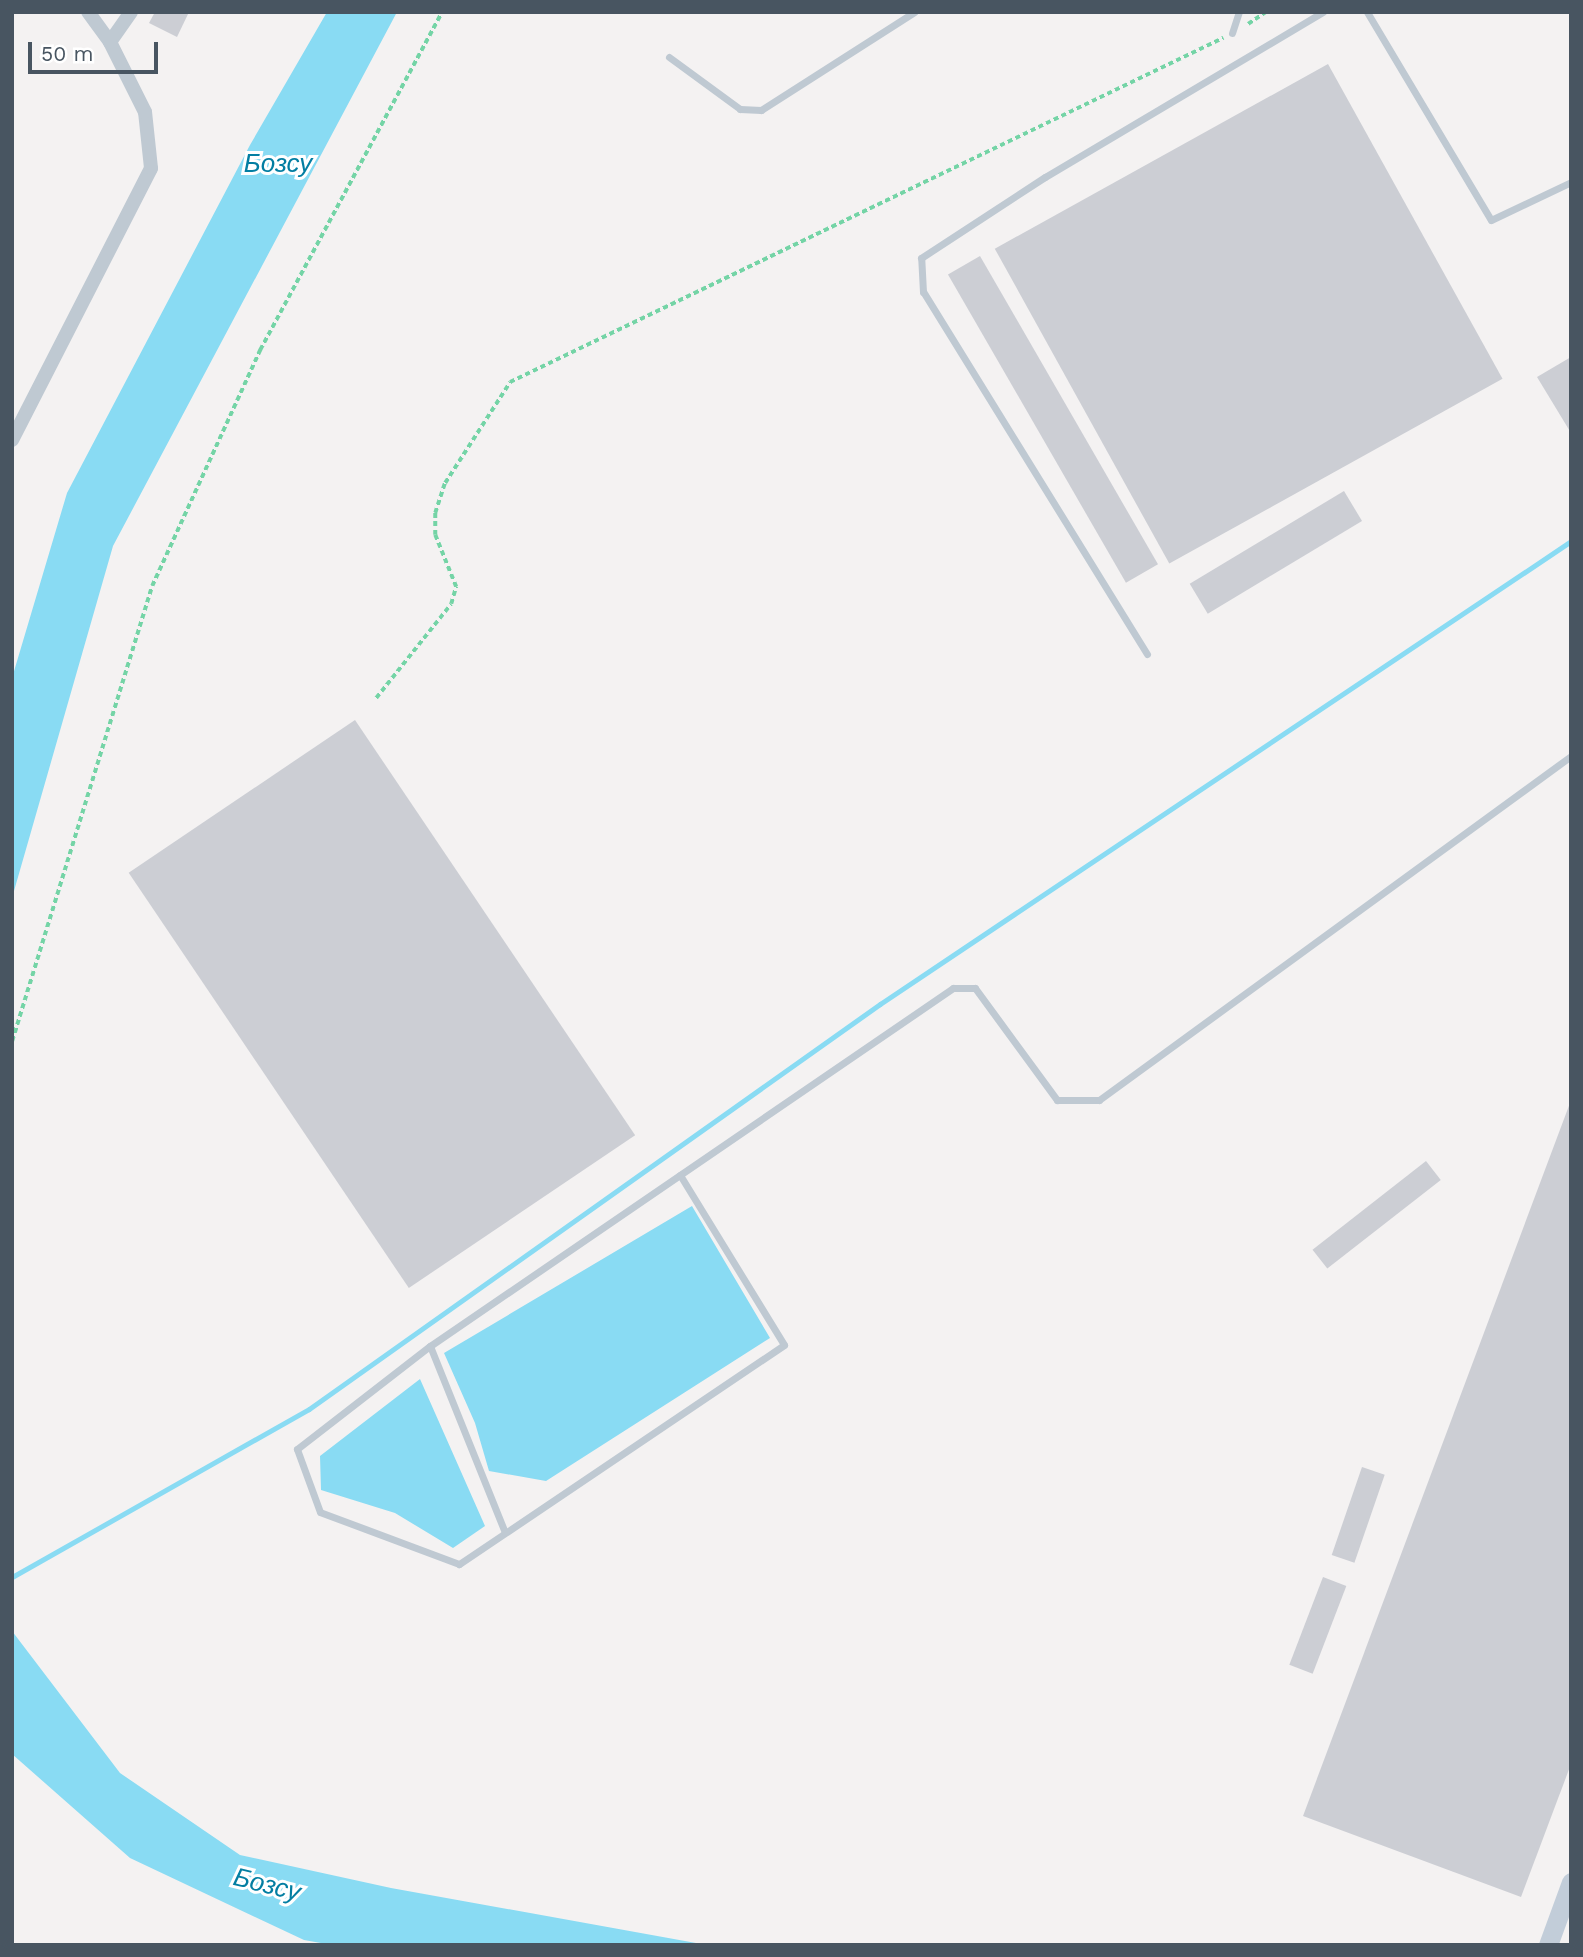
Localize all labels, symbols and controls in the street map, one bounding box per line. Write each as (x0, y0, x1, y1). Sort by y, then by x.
scale bar (32, 28, 161, 72)
text: 50 m (41, 41, 93, 66)
water label: Бозсу (244, 148, 312, 180)
water label: Бозсу (230, 1862, 304, 1908)

